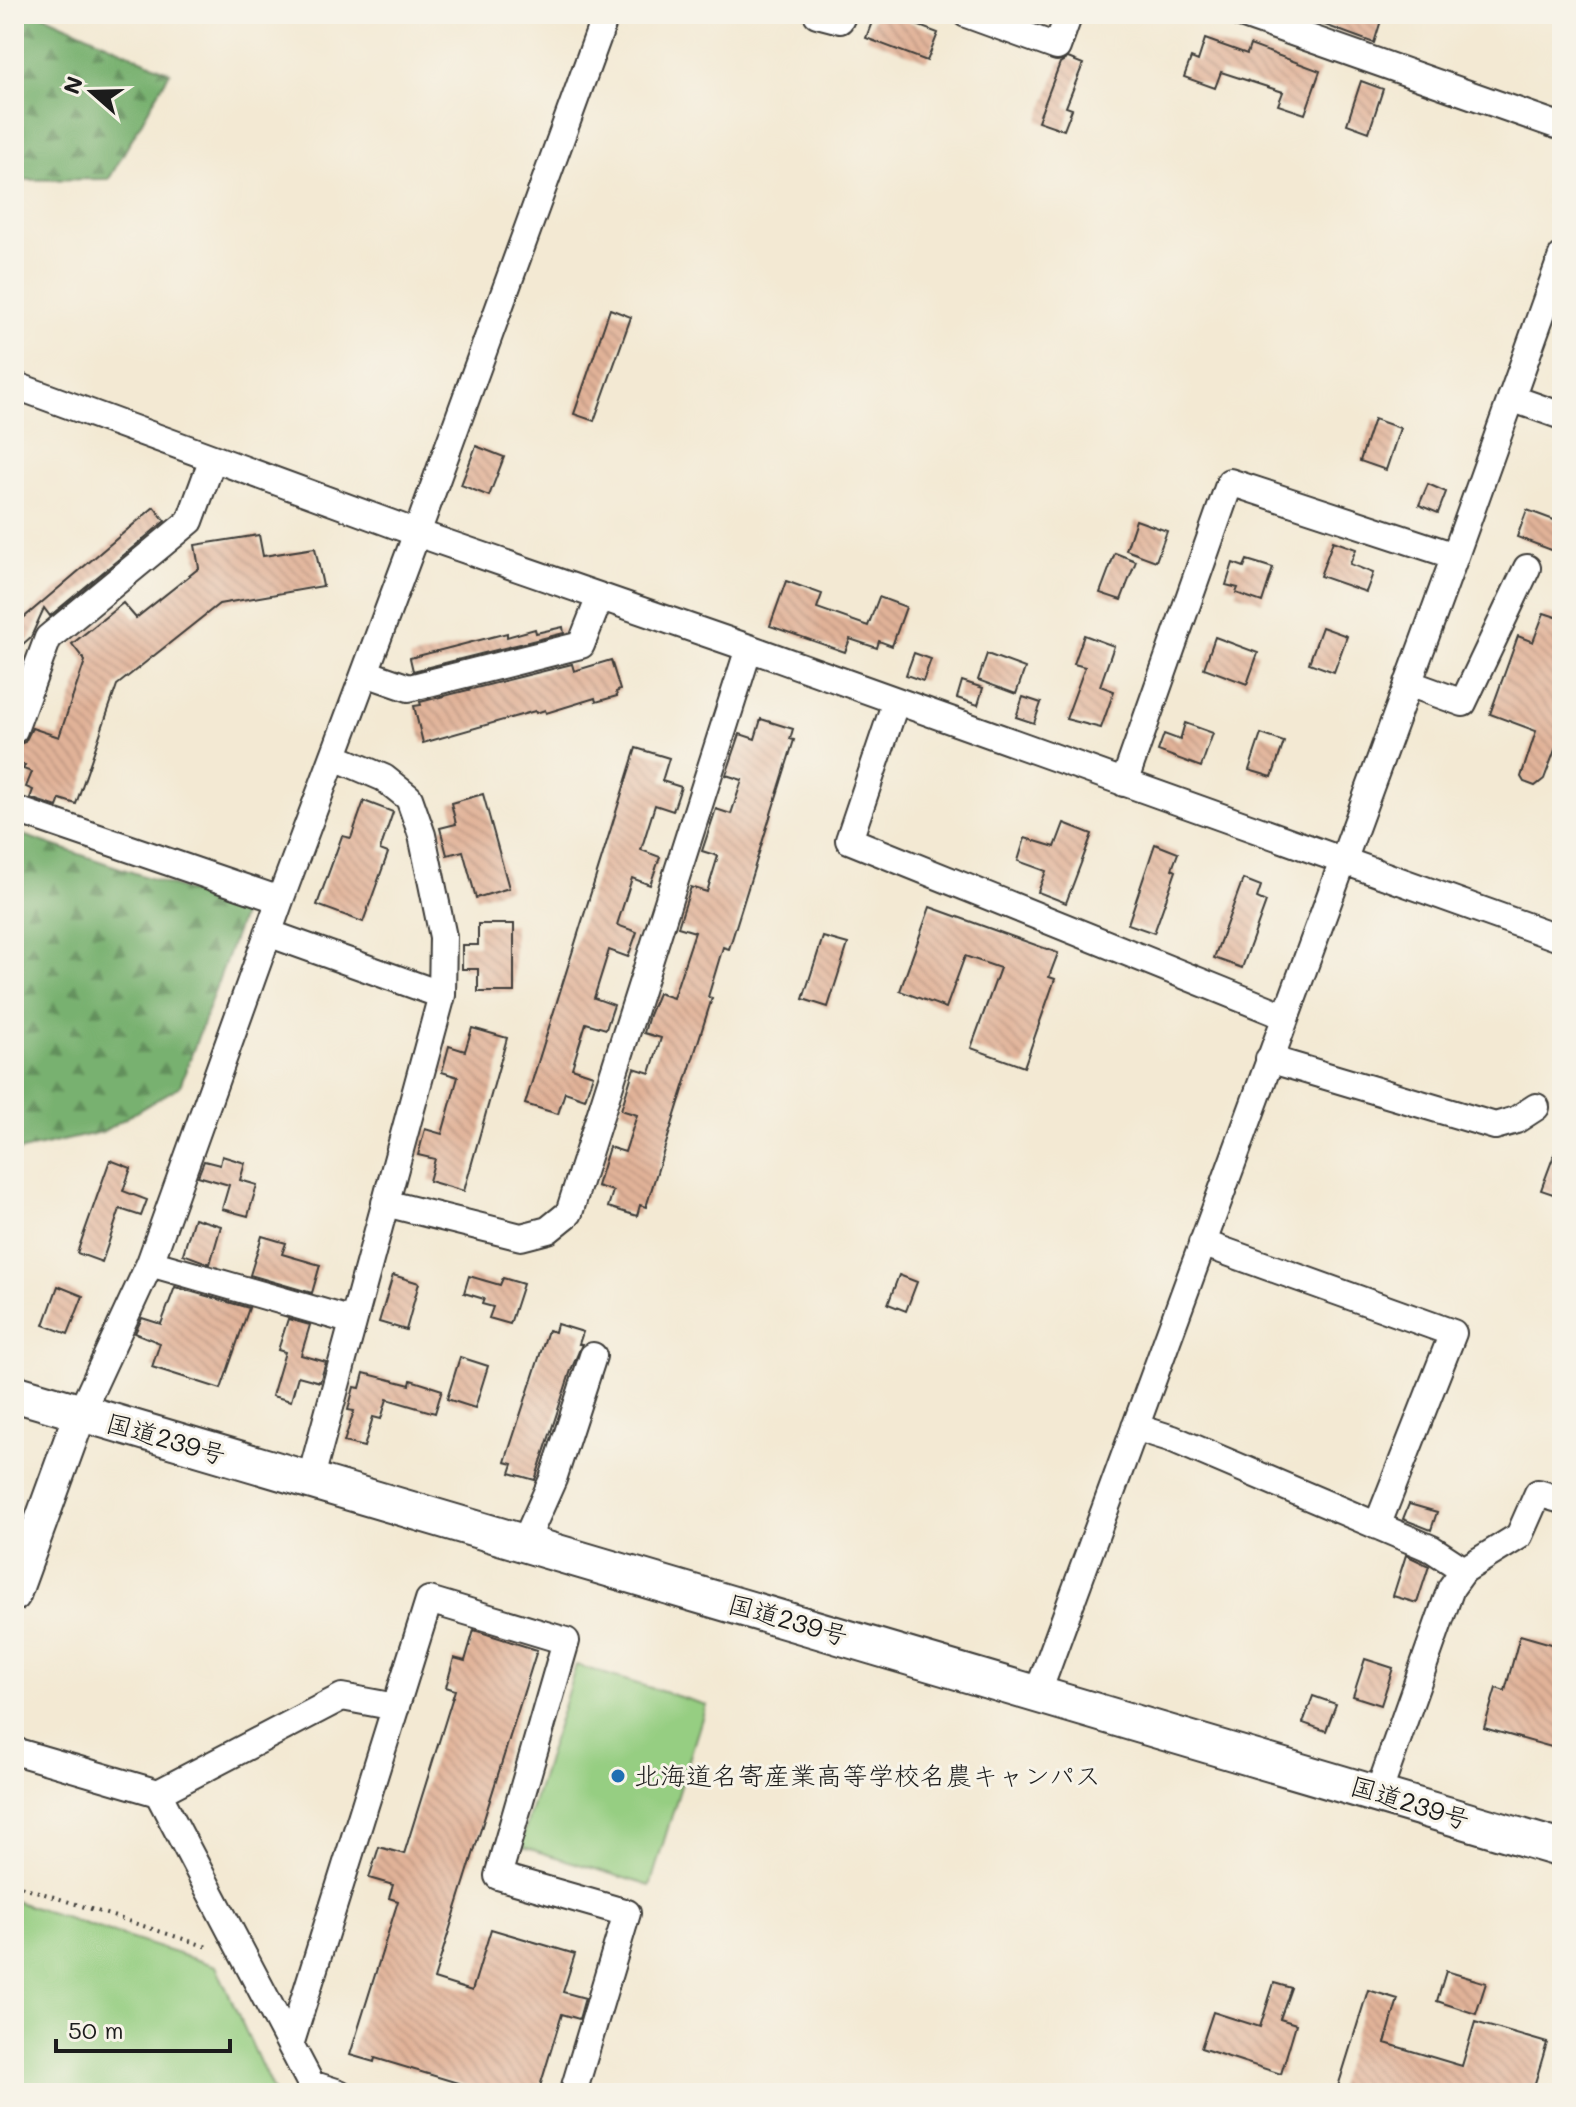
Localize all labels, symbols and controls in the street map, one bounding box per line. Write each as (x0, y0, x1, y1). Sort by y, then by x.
north arrow (52, 52, 132, 132)
text: N (56, 72, 89, 98)
street label: 国道239号 (102, 1405, 230, 1471)
street label: 国道239号 (724, 1586, 852, 1652)
place label: 北海道名寄産業高等学校名農キャンパス (634, 1758, 1101, 1792)
marker: 北海道名寄産業高等学校名農キャンパス (609, 1767, 627, 1785)
street label: 国道239号 (1346, 1768, 1474, 1836)
scale bar (56, 2003, 230, 2053)
text: 50 m (68, 2014, 124, 2045)

